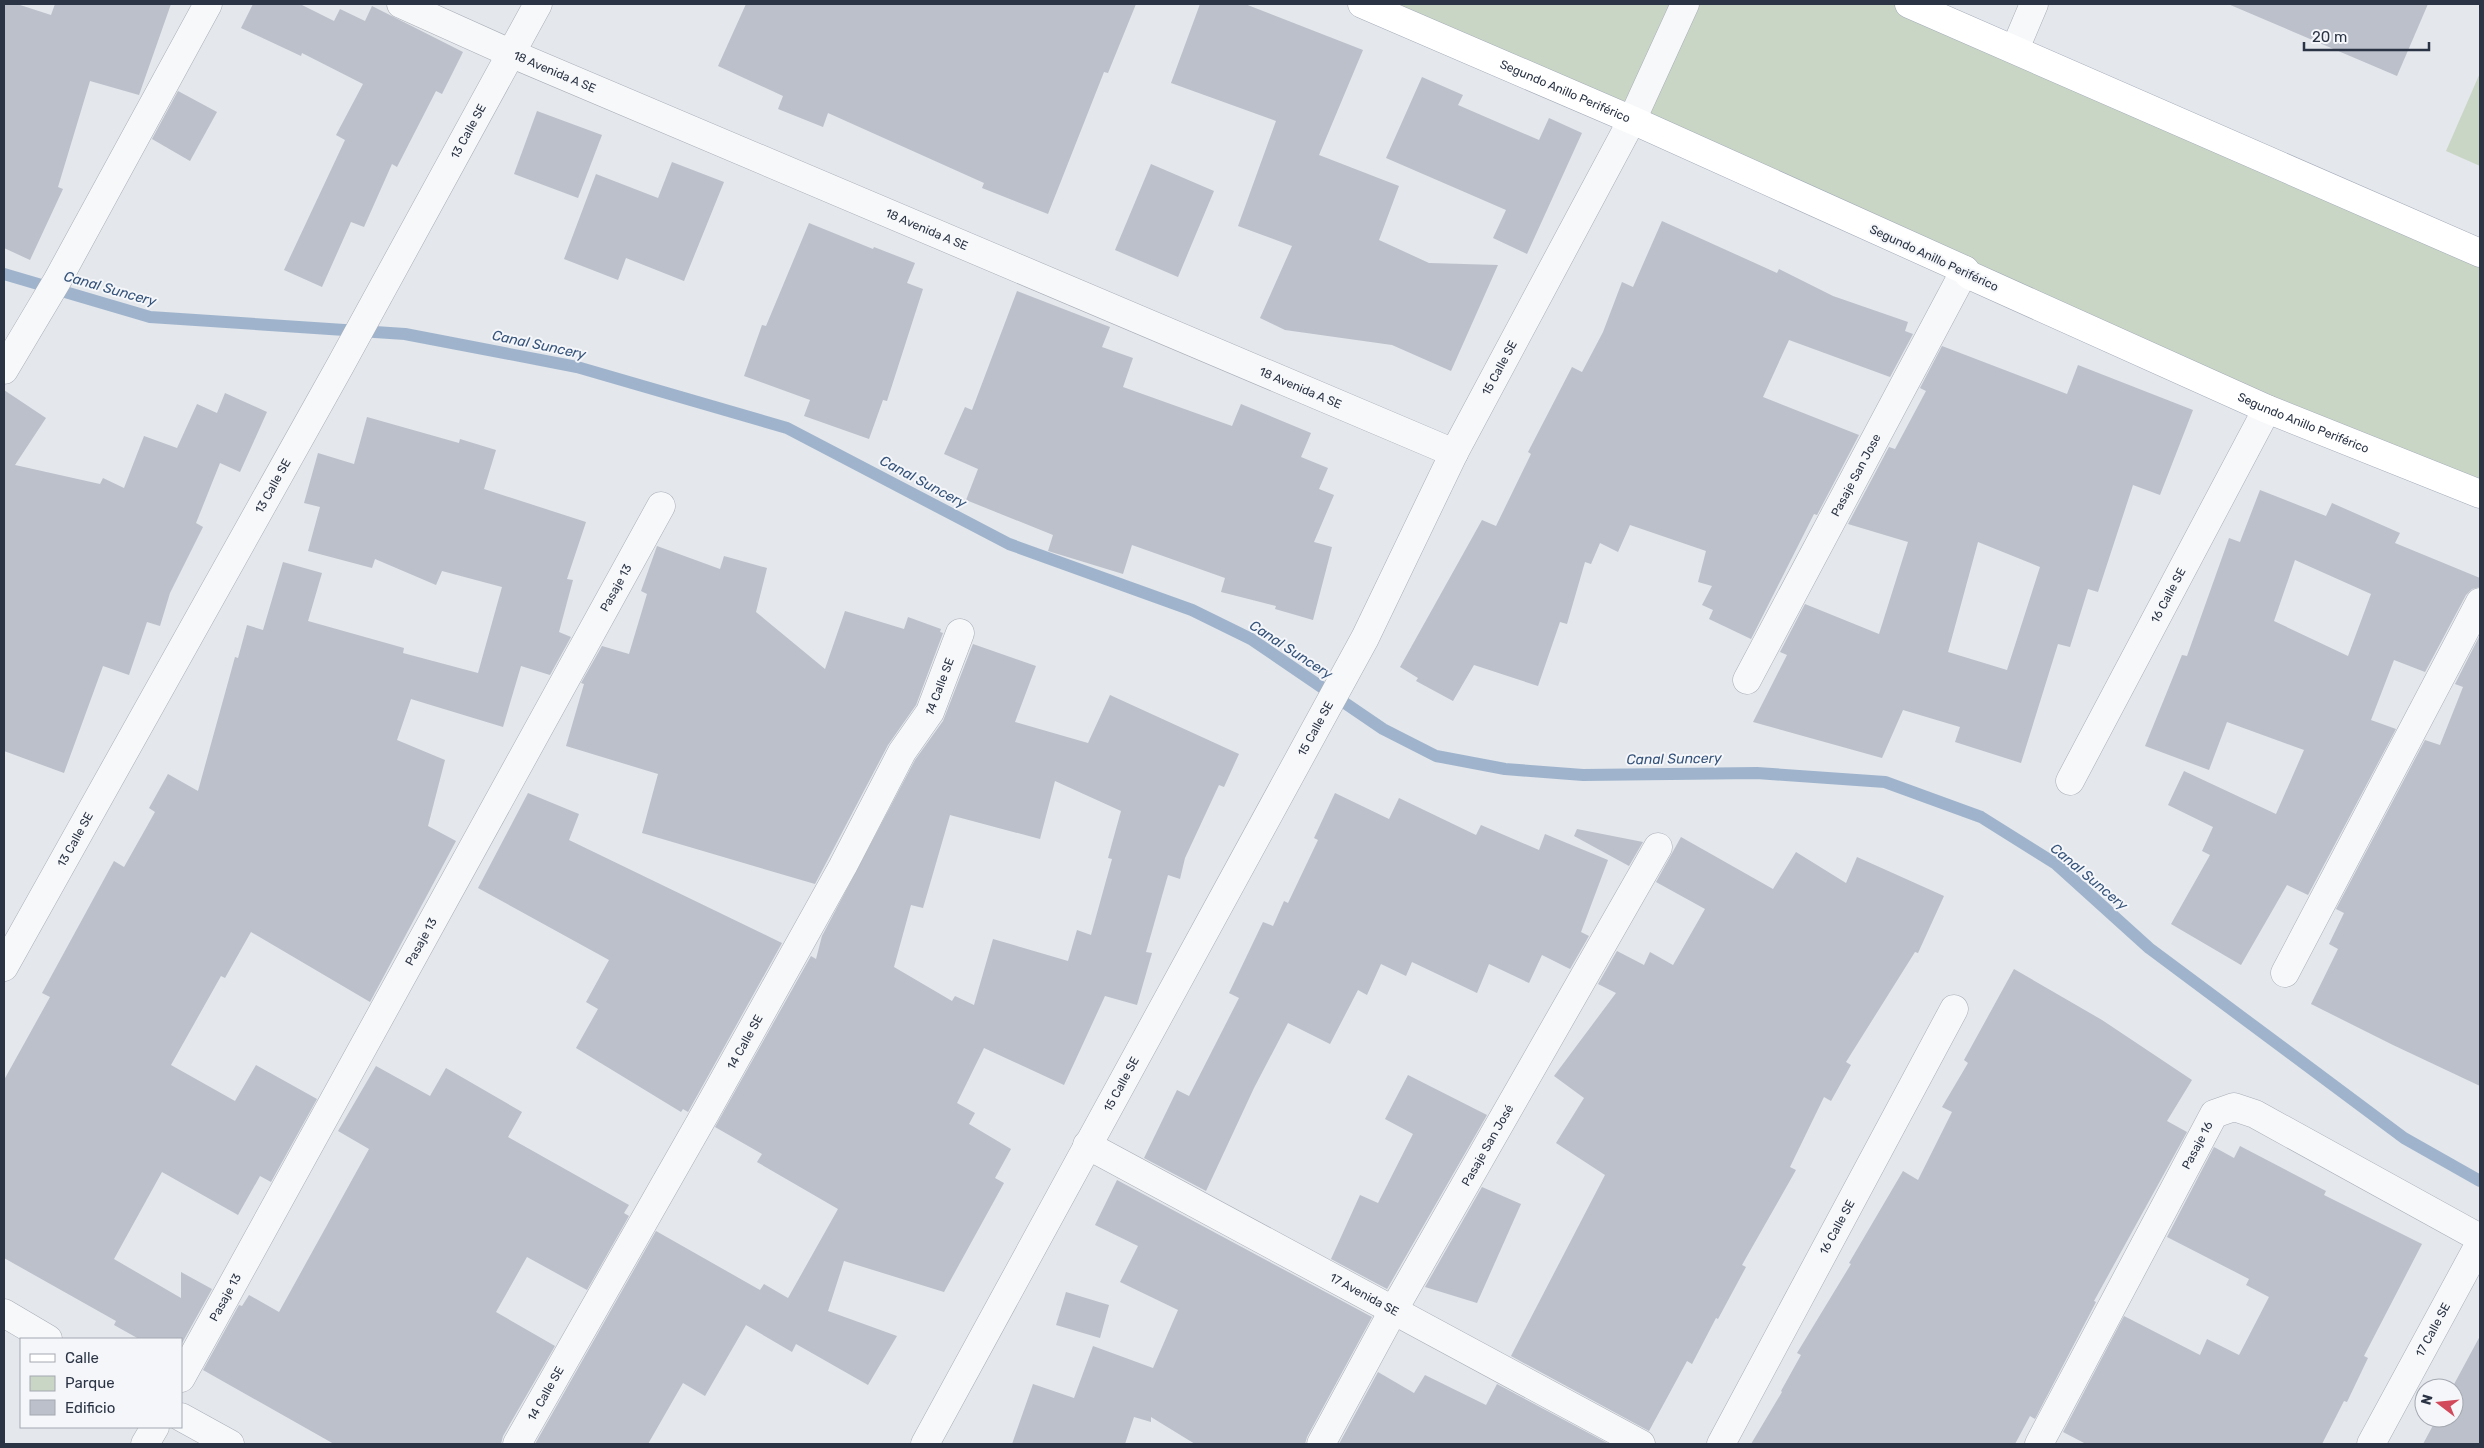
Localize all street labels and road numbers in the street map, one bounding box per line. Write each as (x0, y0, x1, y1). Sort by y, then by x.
street label: 18 Avenida A SE (511, 48, 598, 96)
street label: Segundo Anillo Periférico (1498, 57, 1632, 125)
street label: 13 Calle SE (448, 102, 489, 161)
street label: 18 Avenida A SE (883, 206, 970, 253)
street label: Segundo Anillo Periférico (1867, 222, 2001, 294)
street label: 15 Calle SE (1479, 338, 1520, 398)
street label: 18 Avenida A SE (1257, 364, 1344, 412)
street label: Segundo Anillo Periférico (2235, 390, 2371, 456)
street label: Pasaje San Jose (1828, 431, 1884, 519)
street label: 13 Calle SE (252, 456, 294, 516)
street label: Pasaje 13 (597, 562, 635, 614)
street label: 16 Calle SE (2148, 566, 2189, 625)
street label: 14 Calle SE (923, 656, 957, 718)
street label: 15 Calle SE (1295, 699, 1336, 758)
street label: 13 Calle SE (54, 810, 96, 869)
street label: Pasaje 13 (402, 915, 440, 968)
street label: 14 Calle SE (724, 1012, 766, 1072)
street label: 15 Calle SE (1101, 1054, 1142, 1114)
street label: Pasaje San José (1459, 1102, 1517, 1189)
street label: Pasaje 16 (2179, 1119, 2216, 1172)
street label: 16 Calle SE (1817, 1197, 1858, 1257)
street label: 17 Avenida SE (1327, 1270, 1401, 1319)
street label: Pasaje 13 (207, 1271, 244, 1324)
street label: 17 Calle SE (2413, 1300, 2453, 1359)
street label: 14 Calle SE (525, 1364, 567, 1423)

